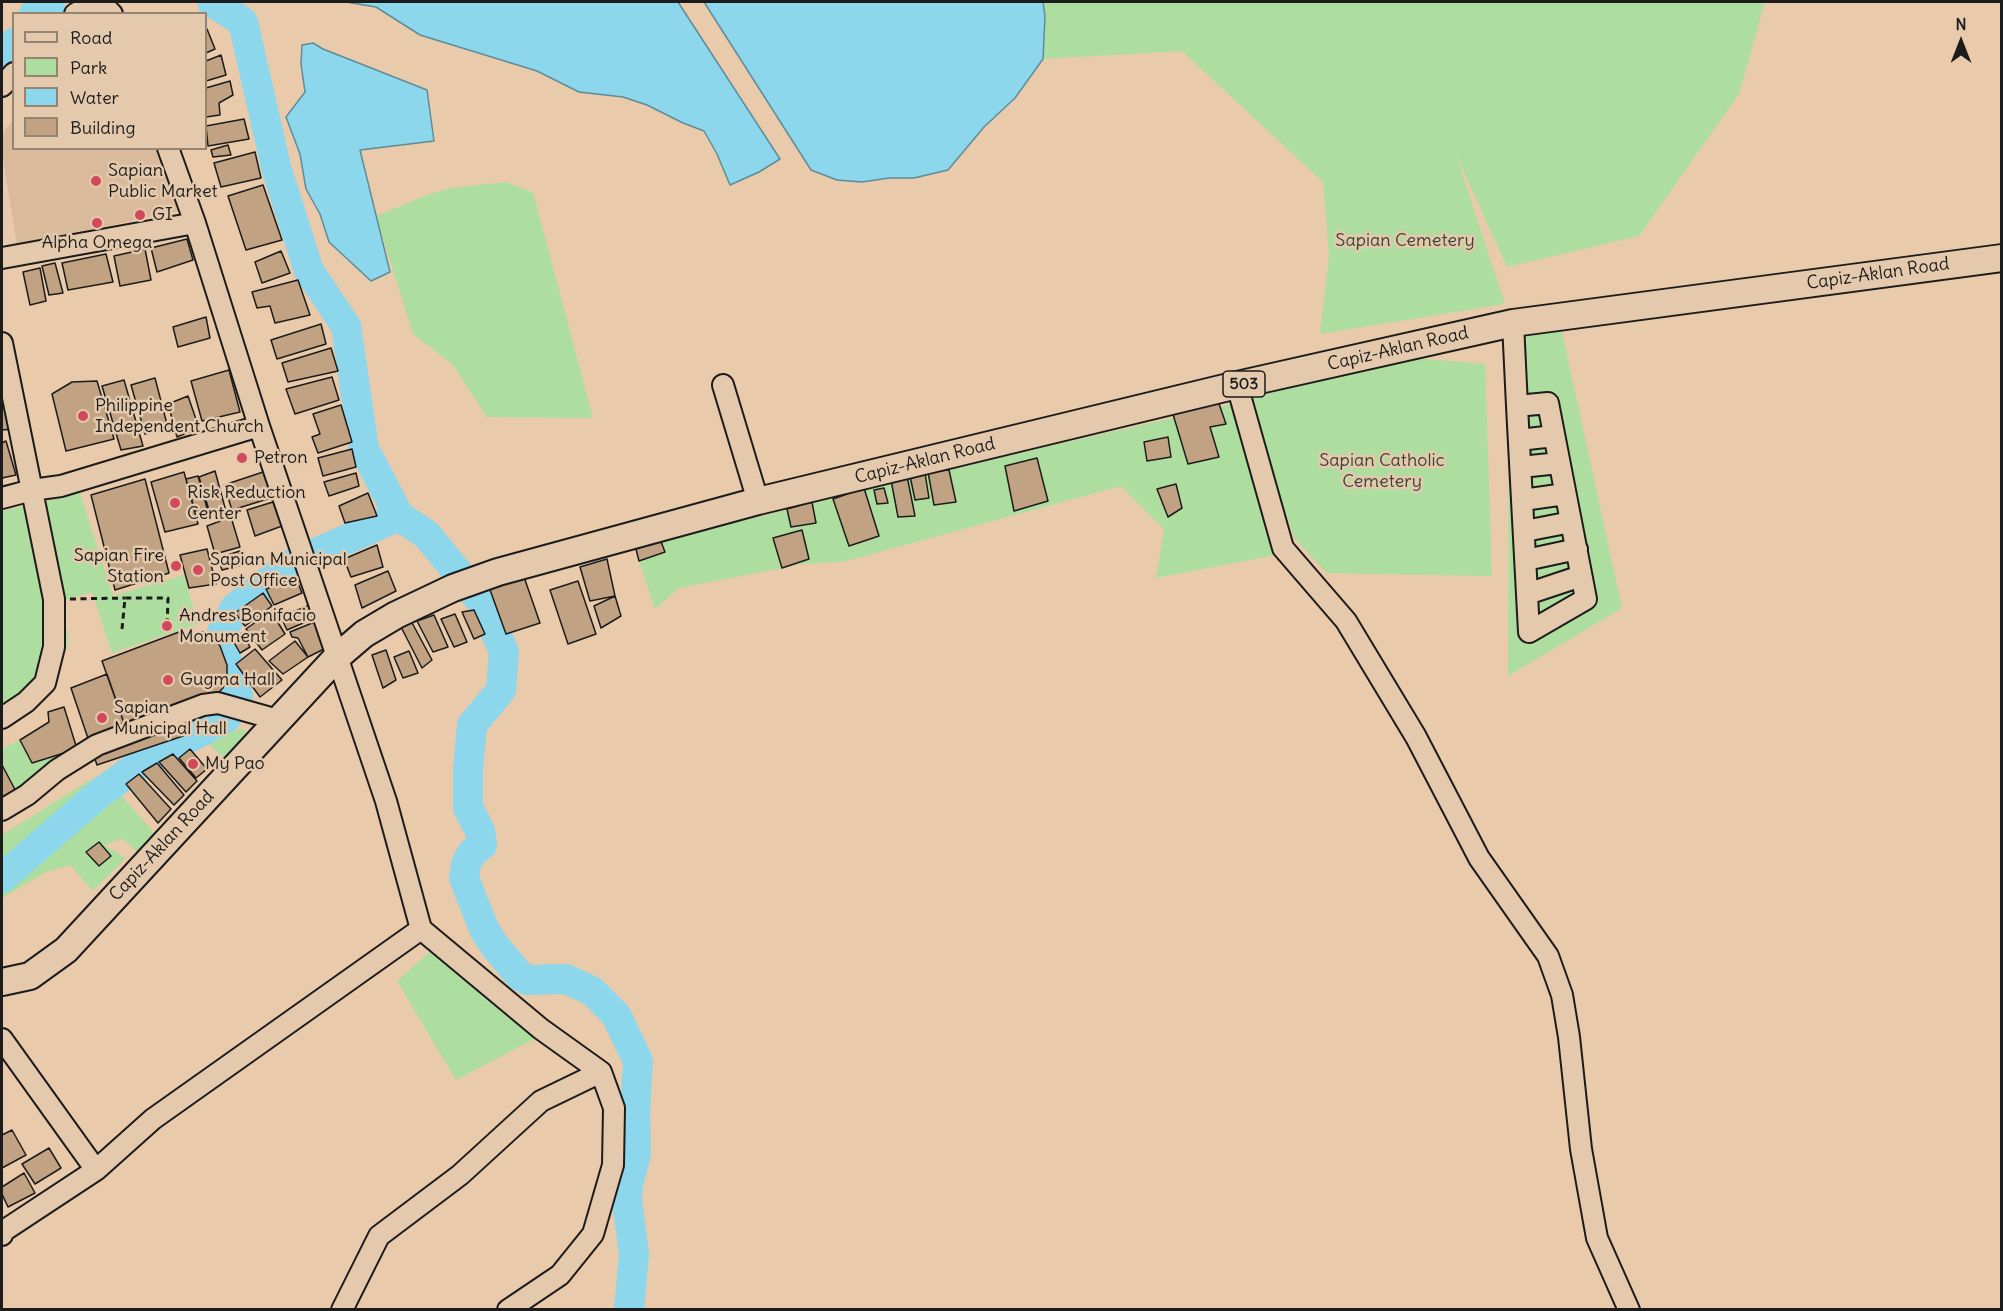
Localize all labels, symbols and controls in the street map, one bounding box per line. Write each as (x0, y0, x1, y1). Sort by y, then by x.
legend (12, 12, 207, 150)
north arrow (1931, 12, 1991, 72)
text: N (1955, 14, 1967, 34)
text: Road (70, 26, 112, 49)
text: Park (70, 56, 107, 79)
text: Water (70, 86, 119, 109)
text: Building (70, 116, 135, 139)
place label: Sapian Public Market (108, 160, 218, 202)
marker: Sapian Public Market (89, 174, 103, 188)
place label: GI (152, 204, 173, 226)
marker: GI (133, 208, 147, 222)
marker: Alpha Omega (90, 216, 104, 230)
park label: Sapian Cemetery (1335, 230, 1475, 252)
place label: Alpha Omega (42, 232, 152, 254)
street label: Capiz-Aklan Road (1805, 253, 1951, 295)
street label: Capiz-Aklan Road (1326, 322, 1470, 376)
road number: 503 (1223, 371, 1265, 397)
place label: Philippine Independent Church (95, 395, 264, 438)
marker: Philippine Independent Church (76, 409, 90, 423)
street label: Capiz-Aklan Road (853, 433, 997, 489)
place label: Petron (254, 447, 308, 469)
park label: Sapian Catholic Cemetery (1319, 450, 1445, 492)
marker: Petron (235, 451, 249, 465)
place label: Risk Reduction Center (187, 482, 306, 524)
marker: Risk Reduction Center (168, 496, 182, 510)
place label: Sapian Fire Station (74, 545, 164, 588)
place label: Sapian Municipal Post Office (210, 549, 347, 592)
marker: Sapian Fire Station (169, 559, 183, 573)
marker: Sapian Municipal Post Office (191, 563, 205, 577)
place label: Andres Bonifacio Monument (179, 605, 316, 648)
marker: Andres Bonifacio Monument (160, 619, 174, 633)
place label: Gugma Hall (180, 669, 275, 691)
marker: Gugma Hall (161, 673, 175, 687)
place label: Sapian Municipal Hall (114, 697, 227, 740)
marker: Sapian Municipal Hall (95, 711, 109, 725)
place label: My Pao (205, 753, 265, 775)
marker: My Pao (186, 757, 200, 771)
street label: Capiz-Aklan Road (105, 786, 219, 906)

